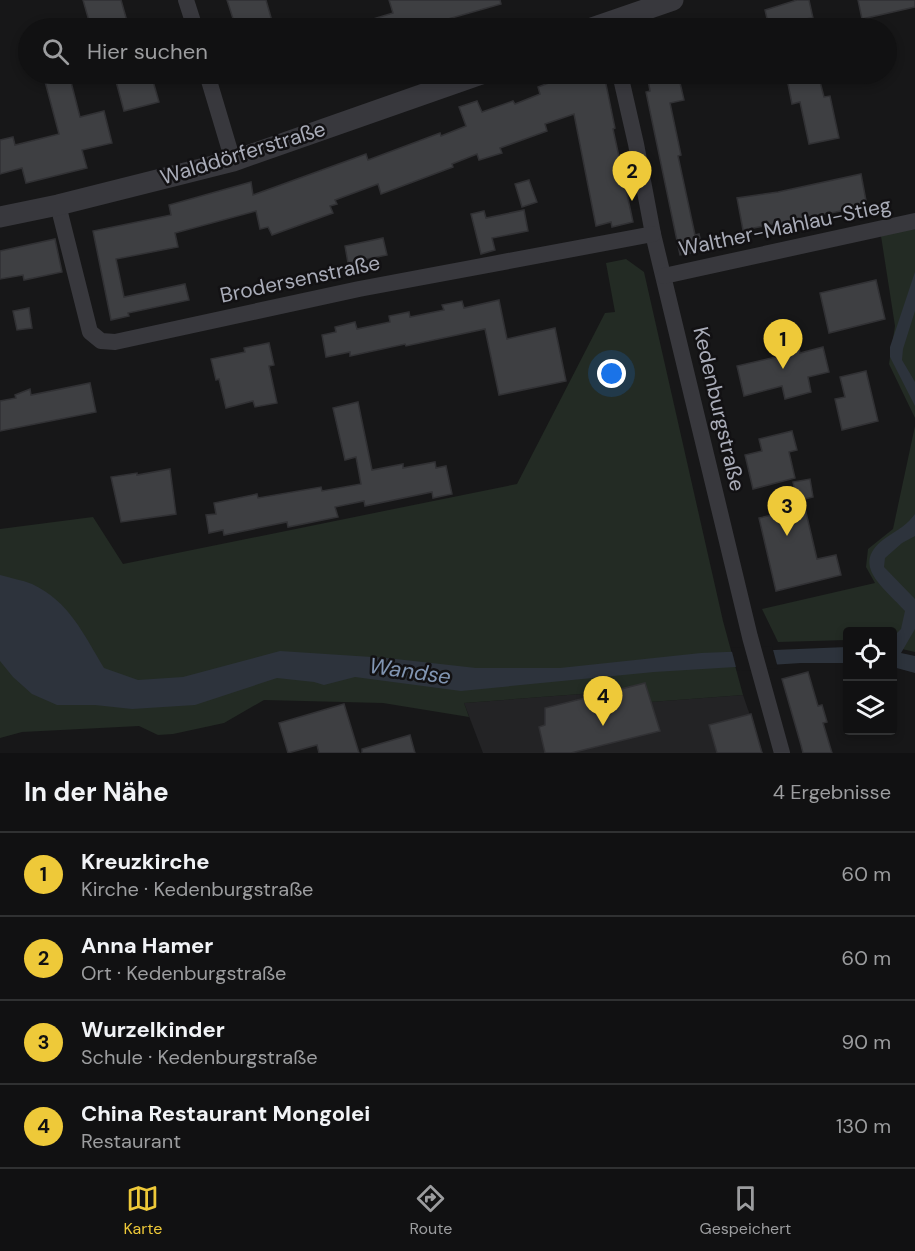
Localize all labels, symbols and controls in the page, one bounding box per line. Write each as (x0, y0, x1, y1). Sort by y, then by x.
search box (18, 18, 897, 84)
icon: search (39, 35, 72, 68)
text: Hier suchen (87, 37, 208, 66)
street label: Walddörferstraße (157, 115, 329, 191)
pin: 2 (612, 152, 652, 201)
street label: Walther-Mahlau-Stieg (676, 191, 894, 263)
street label: Brodersenstraße (217, 248, 383, 310)
pin: 1 (764, 320, 802, 369)
street label: Kedenburgstraße (686, 324, 752, 494)
your location (597, 359, 626, 388)
pin: 3 (768, 486, 806, 536)
map controls (843, 627, 897, 735)
button: locate (843, 627, 897, 681)
water label: Wandse (367, 651, 453, 691)
pin: 4 (584, 676, 622, 726)
button: layers (843, 681, 897, 735)
text: In der Nähe (24, 775, 169, 809)
text: 4 Ergebnisse (773, 779, 891, 805)
text: Kreuzkirche (81, 847, 210, 876)
text: 1 (40, 861, 47, 887)
text: 60 m (842, 861, 891, 887)
text: Kirche · Kedenburgstraße (81, 876, 313, 902)
text: Anna Hamer (81, 931, 213, 960)
text: 2 (38, 945, 49, 971)
text: 60 m (842, 945, 891, 971)
text: Ort · Kedenburgstraße (81, 960, 286, 986)
text: Wurzelkinder (81, 1015, 225, 1044)
text: 3 (37, 1029, 50, 1055)
text: 90 m (842, 1029, 891, 1055)
text: Schule · Kedenburgstraße (81, 1044, 318, 1070)
text: China Restaurant Mongolei (81, 1099, 370, 1128)
text: 4 (37, 1113, 50, 1139)
text: 130 m (836, 1113, 891, 1139)
text: Restaurant (81, 1128, 181, 1154)
tab: Karte (124, 1182, 162, 1239)
tab: Route (410, 1182, 452, 1239)
tab: Gespeichert (700, 1182, 791, 1239)

